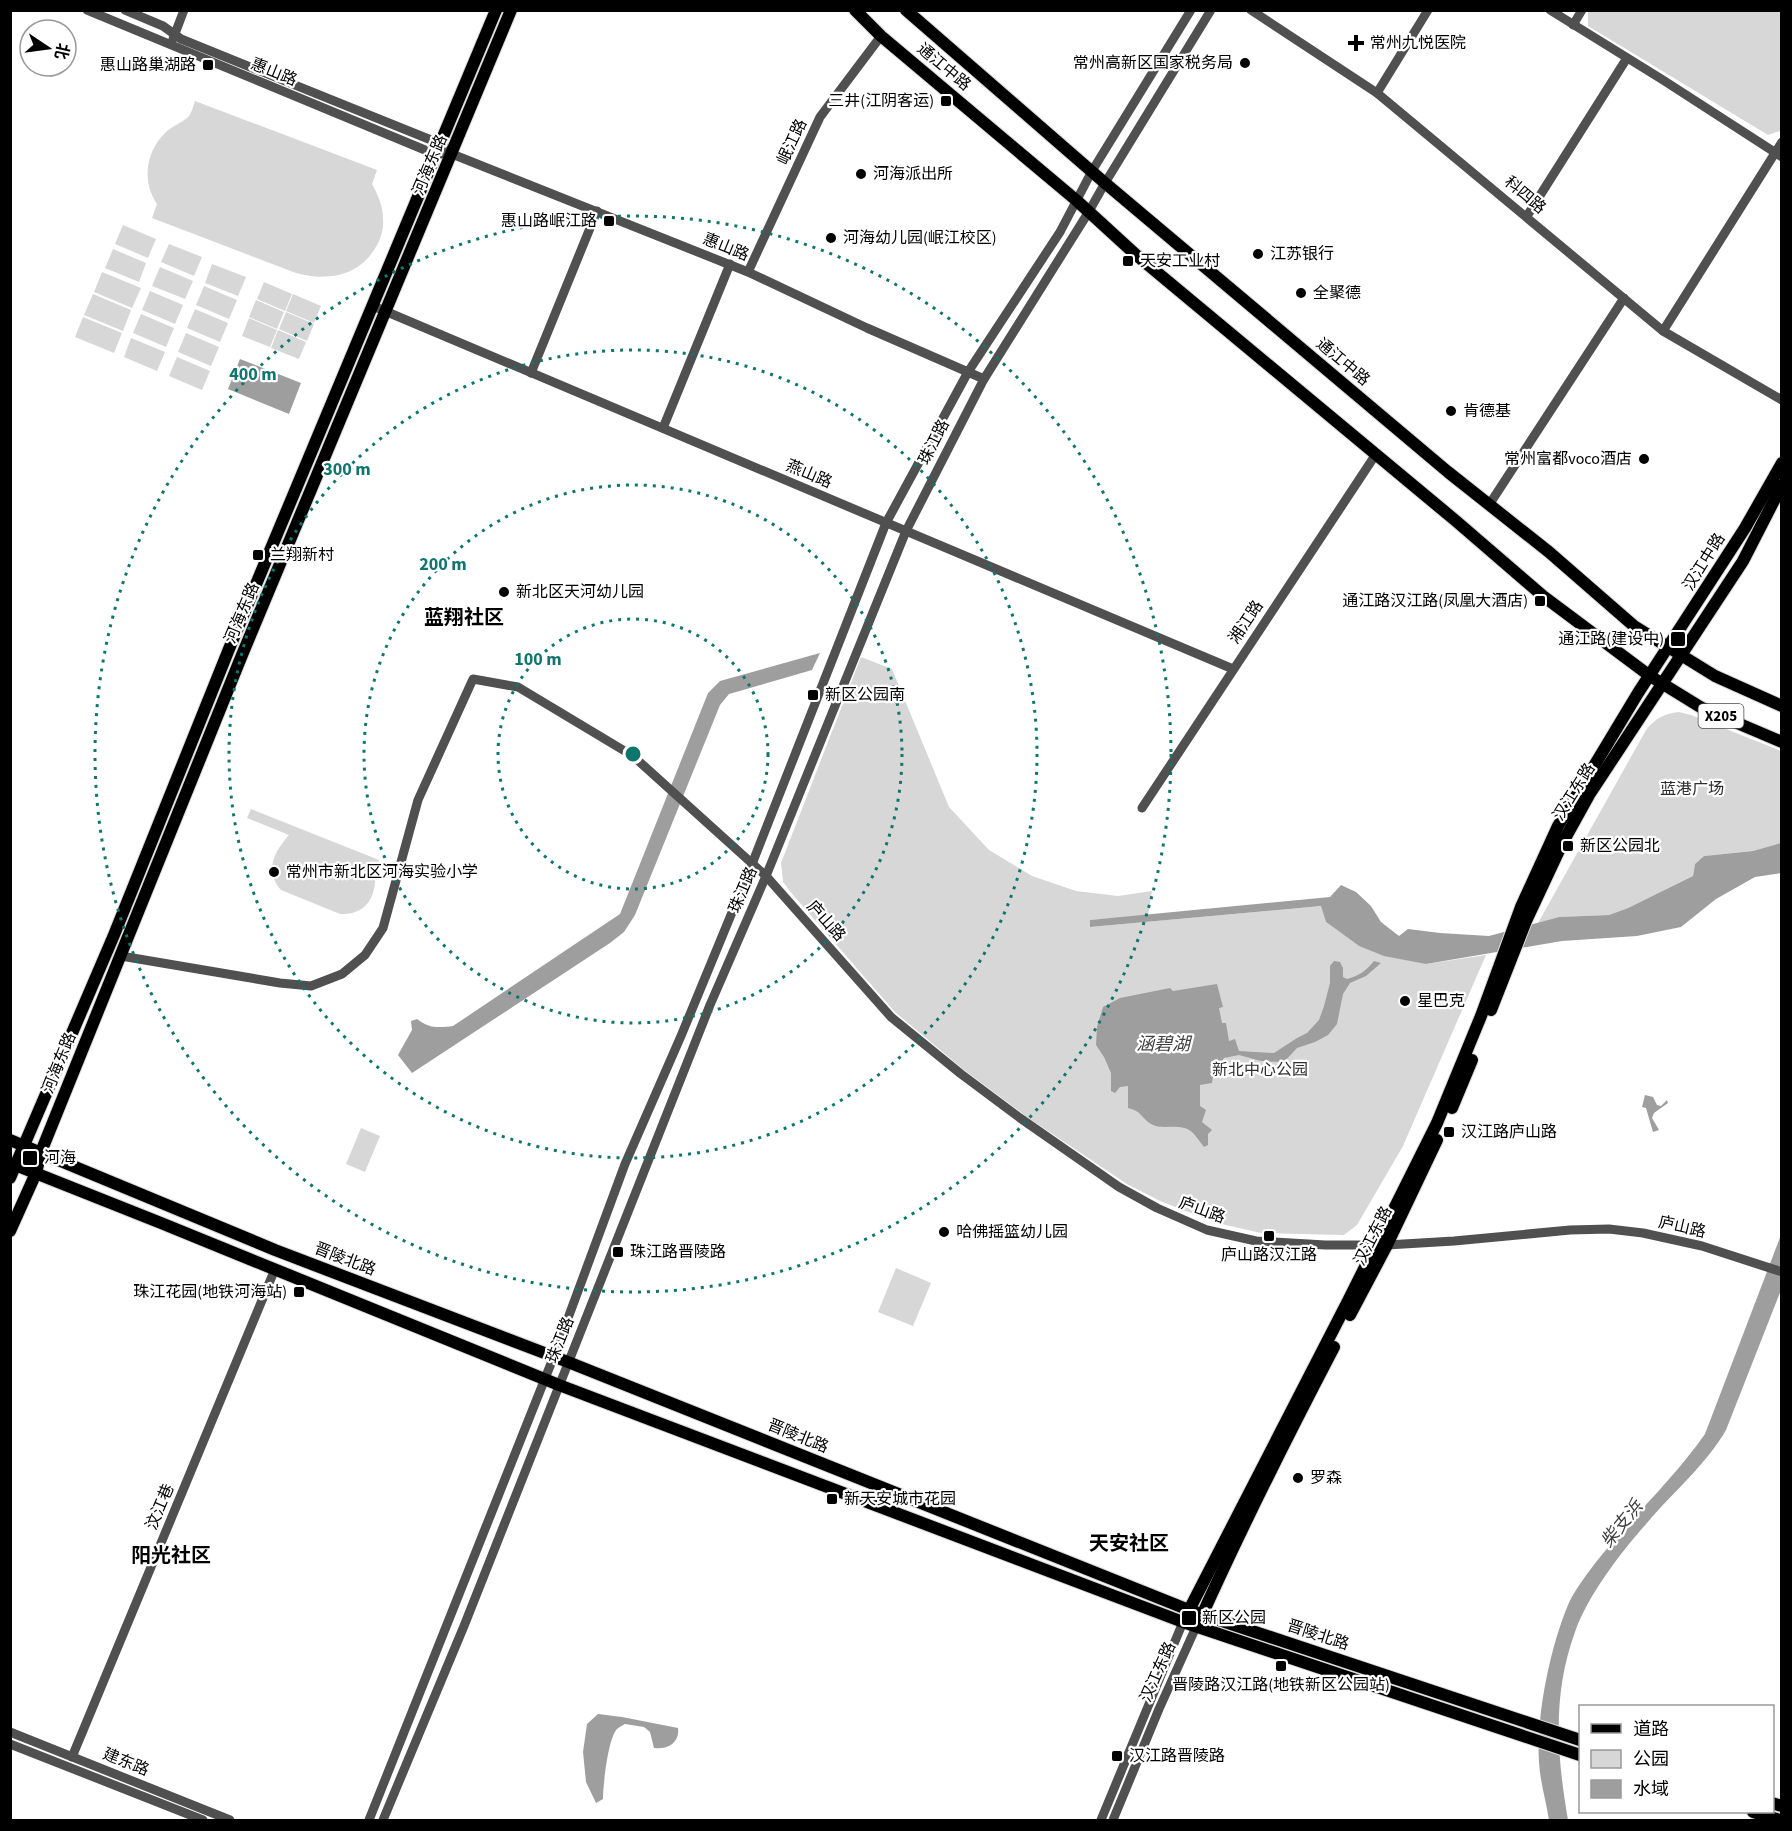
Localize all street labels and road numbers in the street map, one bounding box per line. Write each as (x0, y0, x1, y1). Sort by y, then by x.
street label: 通江中路 (912, 38, 976, 96)
street label: 惠山路 (248, 53, 300, 91)
street label: 岷江路 (772, 116, 812, 168)
street label: 河海东路 (407, 131, 453, 199)
street label: 科四路 (1500, 171, 1550, 219)
street label: 惠山路 (700, 228, 752, 266)
street label: 通江中路 (1311, 333, 1375, 391)
street label: 珠江路 (913, 416, 955, 468)
street label: 燕山路 (783, 454, 835, 494)
street label: 汉江中路 (1678, 529, 1730, 595)
street label: 河海东路 (219, 579, 265, 647)
street label: 湘江路 (1223, 596, 1269, 648)
road number: X205 (1698, 704, 1744, 728)
street label: 汉江东路 (1548, 759, 1600, 825)
street label: 珠江路 (723, 864, 763, 916)
street label: 庐山路 (802, 896, 850, 946)
street label: 河海东路 (37, 1029, 81, 1097)
street label: 庐山路 (1176, 1191, 1228, 1229)
street label: 汉江东路 (1349, 1202, 1397, 1270)
street label: 庐山路 (1656, 1211, 1708, 1243)
street label: 晋陵北路 (311, 1237, 379, 1281)
street label: 珠江路 (541, 1314, 579, 1366)
street label: 晋陵北路 (764, 1414, 832, 1458)
street label: 汶江巷 (140, 1481, 180, 1533)
street label: 晋陵北路 (1284, 1615, 1352, 1655)
street label: 汉江东路 (1135, 1638, 1181, 1706)
street label: 建东路 (100, 1743, 152, 1781)

